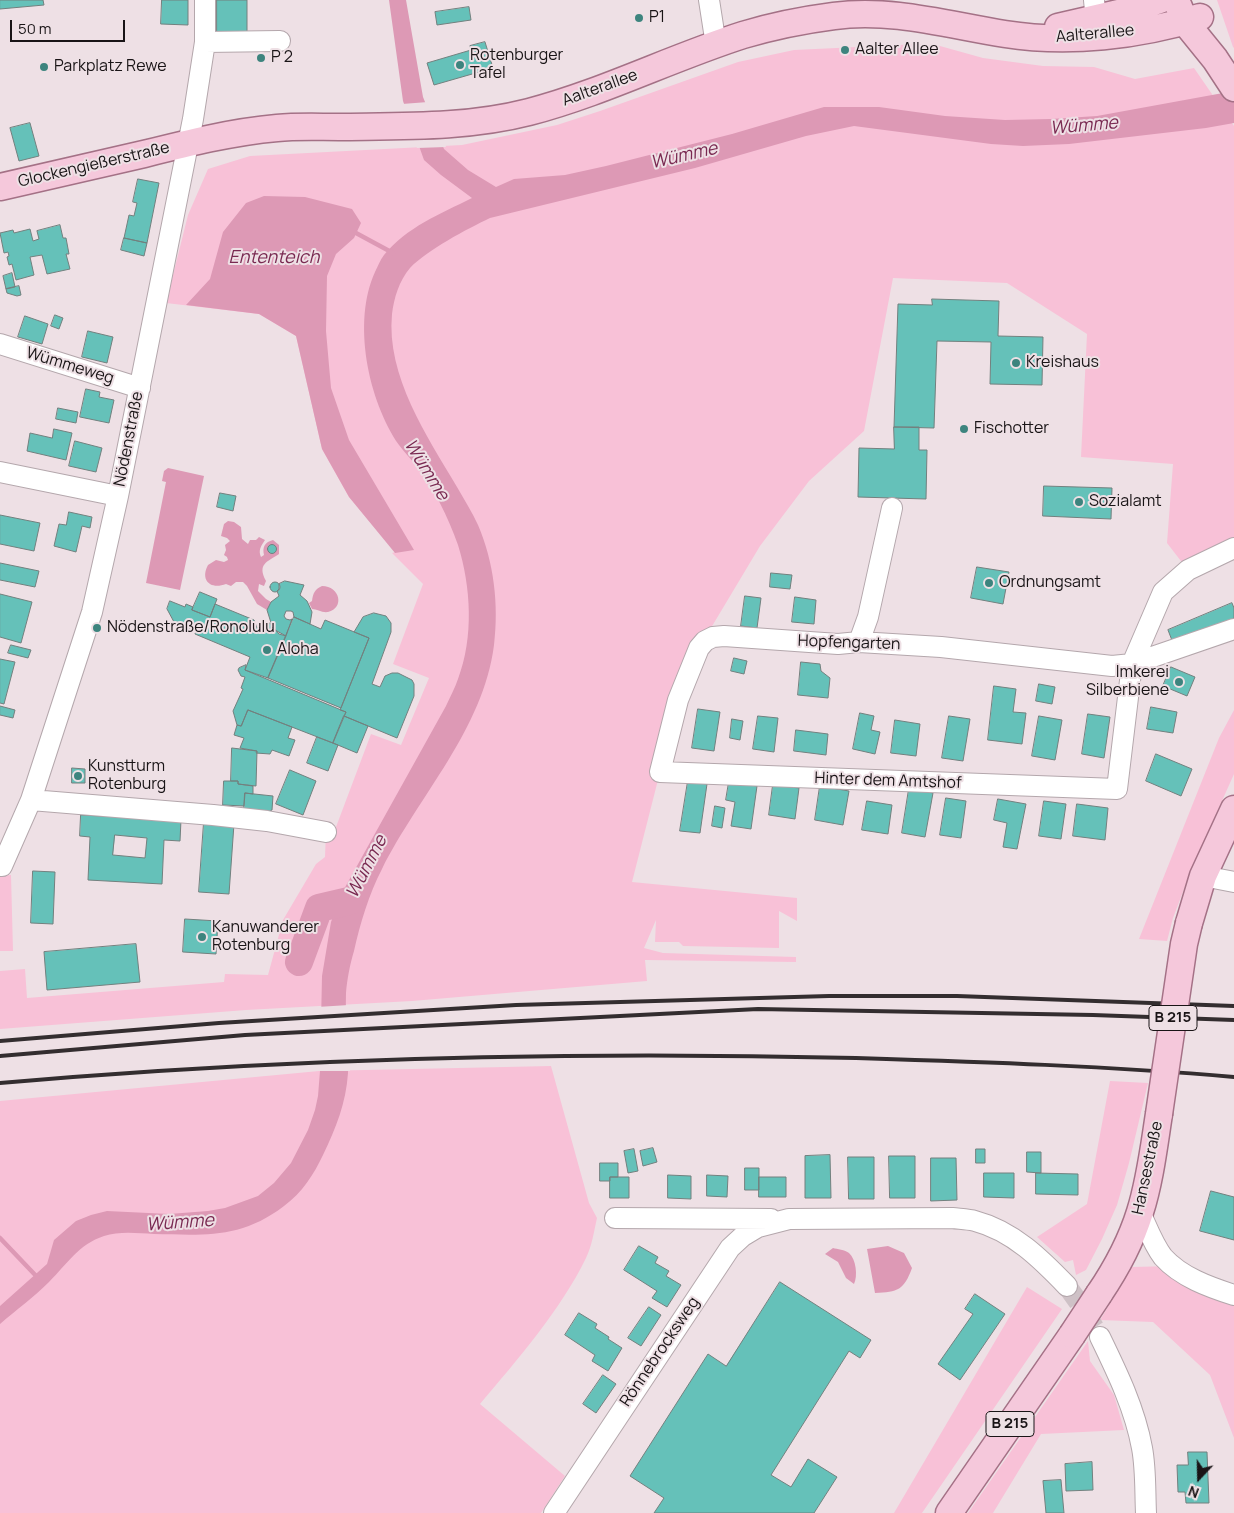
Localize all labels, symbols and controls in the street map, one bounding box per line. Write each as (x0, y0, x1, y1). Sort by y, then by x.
place label: P1 (649, 8, 665, 28)
scale bar (12, 10, 128, 42)
marker: P1 (633, 12, 645, 24)
text: 50 m (18, 18, 52, 39)
street label: Aalterallee (1055, 21, 1135, 47)
place label: Aalter Allee (855, 40, 938, 60)
marker: Aalter Allee (839, 44, 851, 56)
place label: Rotenburger Tafel (470, 46, 563, 84)
place label: P 2 (271, 48, 293, 68)
marker: P 2 (255, 52, 267, 64)
place label: Parkplatz Rewe (54, 57, 166, 77)
marker: Rotenburger Tafel (454, 59, 466, 71)
marker: Parkplatz Rewe (38, 61, 50, 73)
street label: Aalterallee (560, 66, 640, 110)
water label: Wümme (1049, 112, 1119, 140)
street label: Glockengießerstraße (16, 138, 172, 192)
water label: Wümme (648, 138, 720, 174)
water label: Ententeich (229, 247, 319, 269)
street label: Wümmeweg (24, 344, 116, 388)
place label: Kreishaus (1026, 353, 1099, 373)
marker: Kreishaus (1010, 357, 1022, 369)
street label: Nödenstraße (110, 390, 148, 488)
place label: Fischotter (974, 419, 1049, 439)
marker: Fischotter (958, 423, 970, 435)
water label: Wümme (399, 435, 453, 505)
place label: Sozialamt (1089, 492, 1162, 512)
marker: Sozialamt (1073, 496, 1085, 508)
place label: Ordnungsamt (999, 573, 1101, 593)
marker: Ordnungsamt (983, 577, 995, 589)
place label: Nödenstraße/Ronolulu (107, 618, 275, 638)
marker: Nödenstraße/Ronolulu (91, 622, 103, 634)
street label: Hopfengarten (797, 632, 901, 654)
place label: Aloha (277, 640, 319, 660)
marker: Aloha (261, 644, 273, 656)
place label: Imkerei Silberbiene (1086, 663, 1169, 701)
marker: Imkerei Silberbiene (1173, 676, 1185, 688)
place label: Kunstturm Rotenburg (88, 757, 166, 795)
street label: Hinter dem Amtshof (814, 769, 962, 793)
marker: Kunstturm Rotenburg (72, 770, 84, 782)
water label: Wümme (342, 832, 392, 902)
place label: Kanuwanderer Rotenburg (212, 918, 319, 956)
marker: Kanuwanderer Rotenburg (196, 931, 208, 943)
road number: B 215 (1149, 1006, 1197, 1030)
street label: Hansestraße (1129, 1119, 1167, 1217)
water label: Wümme (145, 1210, 215, 1236)
street label: Rönnebrocksweg (616, 1294, 704, 1410)
road number: B 215 (986, 1412, 1034, 1436)
north arrow (1174, 1453, 1224, 1503)
text: N (1185, 1482, 1202, 1503)

